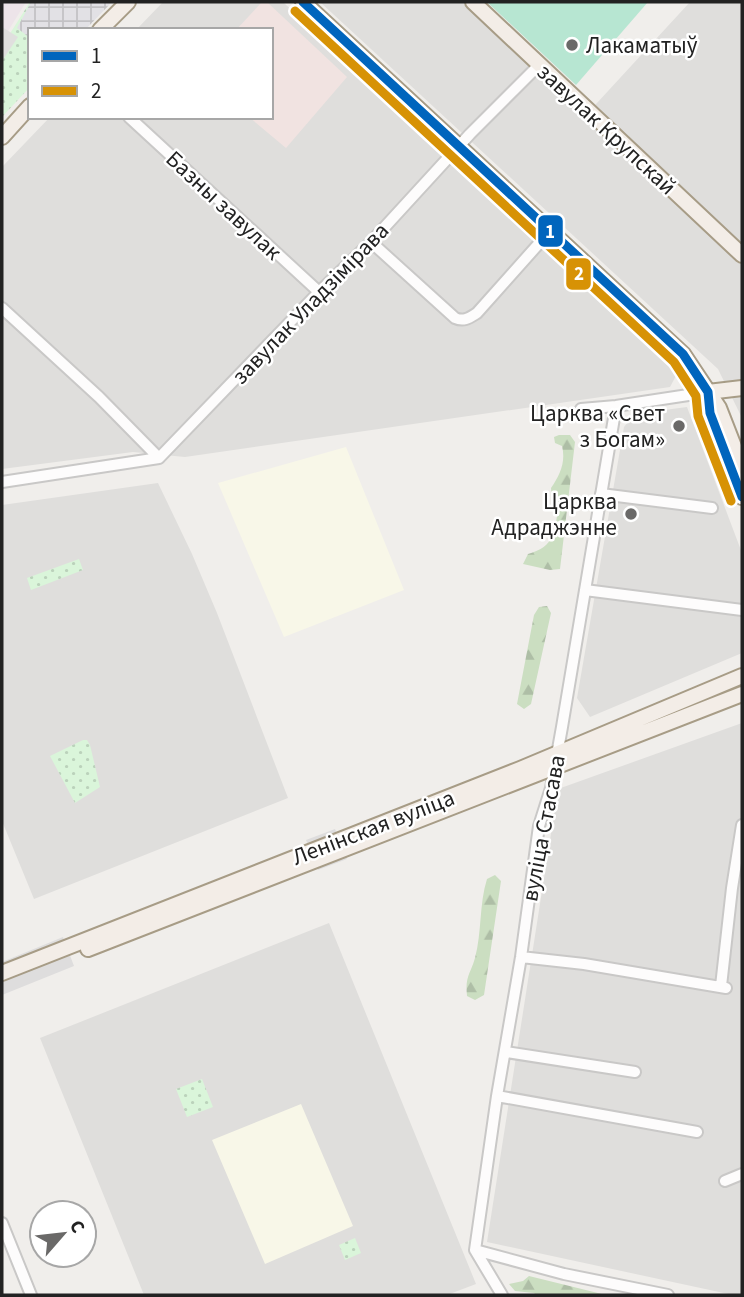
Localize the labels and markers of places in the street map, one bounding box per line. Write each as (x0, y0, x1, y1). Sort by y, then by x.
place label: Лакаматыў (586, 29, 698, 62)
marker: Лакаматыў (564, 37, 580, 53)
place label: Царква «Свет з Богам» (530, 397, 665, 456)
marker: Царква «Свет з Богам» (671, 418, 687, 434)
place label: Царква Адраджэнне (491, 485, 617, 544)
marker: Царква Адраджэнне (623, 506, 639, 522)

